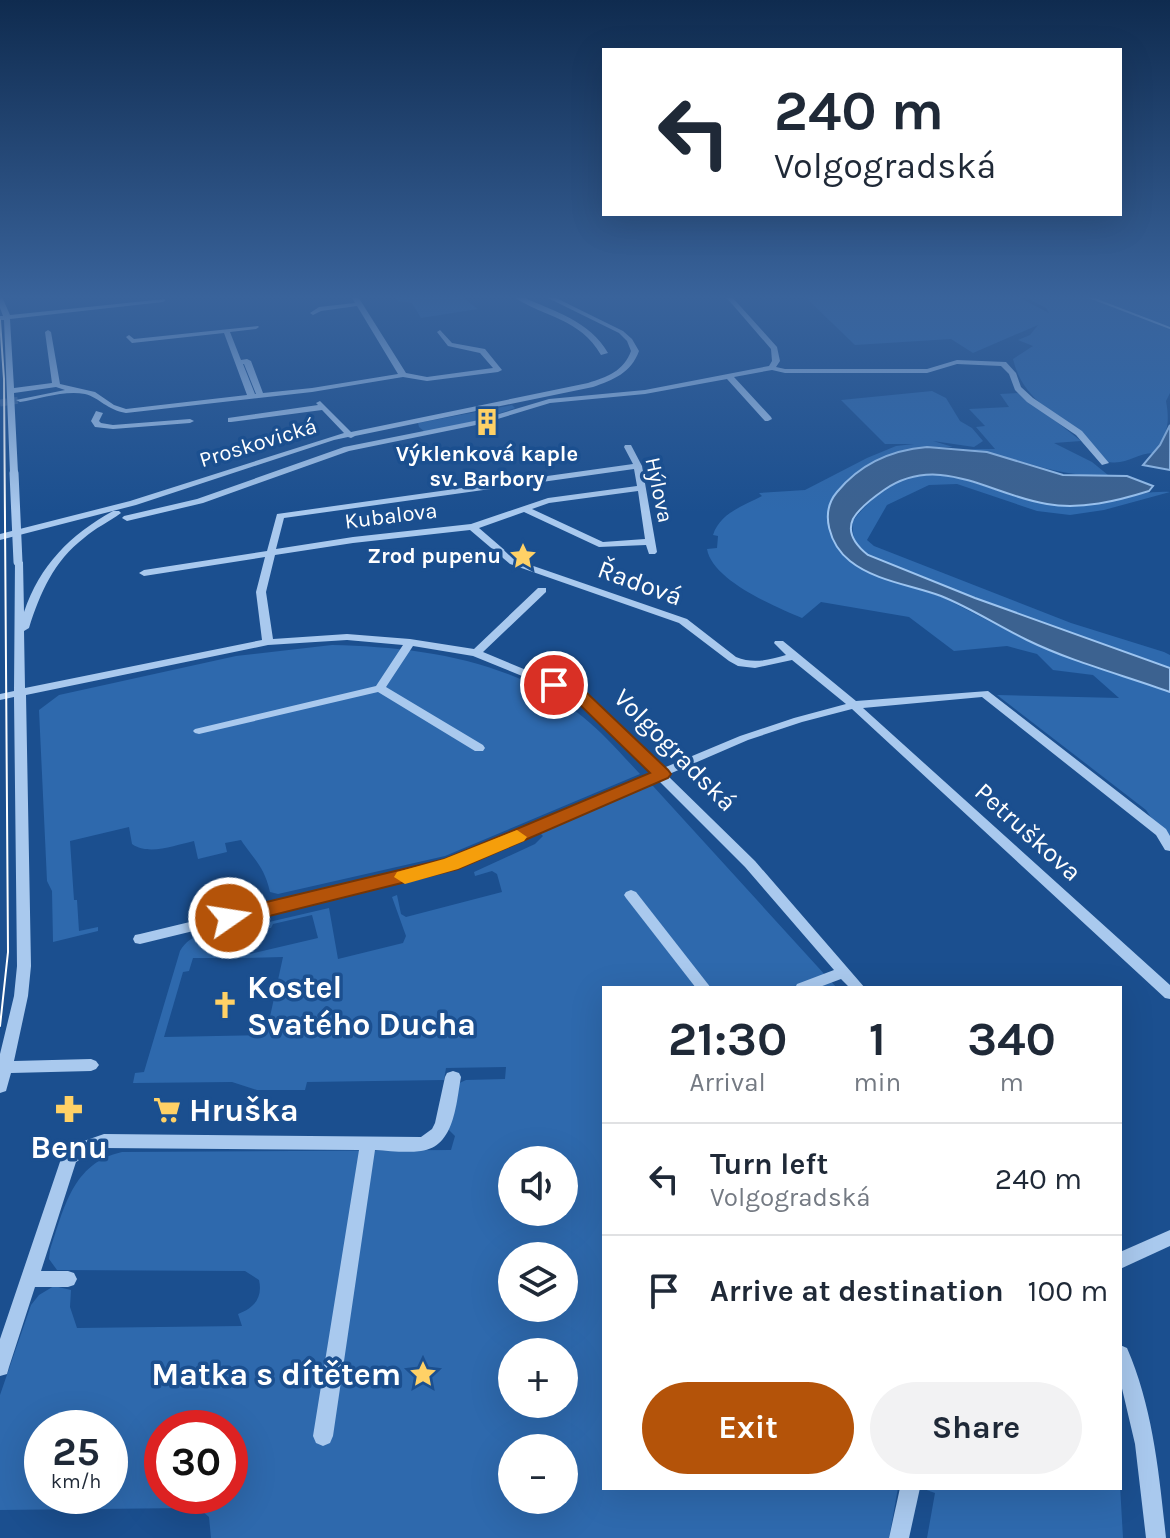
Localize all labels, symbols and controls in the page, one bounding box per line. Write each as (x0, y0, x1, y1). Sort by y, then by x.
text: 240 m (774, 78, 944, 143)
icon: left (642, 80, 746, 184)
text: Volgogradská (774, 145, 996, 187)
building icon: Výklenková kaple sv. Barbory (472, 407, 502, 437)
street label: Proskovická (196, 413, 320, 473)
place label: Výklenková kaple sv. Barbory (396, 441, 578, 492)
street label: Hýlova (639, 455, 679, 525)
street label: Kubalova (343, 497, 439, 535)
place icon: Zrod pupenu (508, 541, 538, 571)
place label: Zrod pupenu (367, 543, 501, 569)
street label: Řadová (594, 554, 686, 612)
pin (520, 651, 588, 719)
icon: arrive (532, 663, 576, 707)
street label: Volgogradská (607, 682, 743, 818)
street label: Petruškova (968, 776, 1088, 888)
position arrow (187, 876, 271, 960)
place label: Kostel Svatého Ducha (247, 969, 476, 1043)
church icon: Kostel Svatého Ducha (210, 990, 240, 1020)
text: 21:30 (668, 1011, 787, 1067)
text: 1 (869, 1011, 886, 1067)
text: 340 (967, 1011, 1056, 1067)
text: Arrival (690, 1067, 766, 1098)
text: min (853, 1067, 901, 1098)
text: m (999, 1067, 1024, 1098)
place label: Hruška (189, 1092, 299, 1129)
pharmacy icon: Benu (54, 1094, 84, 1124)
supermarket icon: Hruška (152, 1095, 182, 1125)
place label: Benu (30, 1129, 108, 1166)
map controls (498, 1146, 578, 1514)
button: sound (498, 1146, 578, 1226)
text: Turn left (710, 1146, 828, 1182)
icon: left (642, 1157, 686, 1201)
text: 240 m (995, 1161, 1082, 1197)
text: Volgogradská (710, 1182, 871, 1213)
button: layers (498, 1242, 578, 1322)
icon: arrive (642, 1269, 686, 1313)
text: Arrive at destination (710, 1273, 1004, 1309)
text: 100 m (1028, 1273, 1108, 1309)
button: + (498, 1338, 578, 1418)
place label: Matka s dítětem (151, 1356, 401, 1393)
place icon: Matka s dítětem (408, 1359, 438, 1389)
button: Exit (642, 1382, 854, 1474)
button: Share (870, 1382, 1082, 1474)
speed limit sign: 30 (144, 1410, 248, 1514)
text: 25 (52, 1428, 100, 1475)
button: − (498, 1434, 578, 1514)
text: km/h (51, 1470, 101, 1493)

